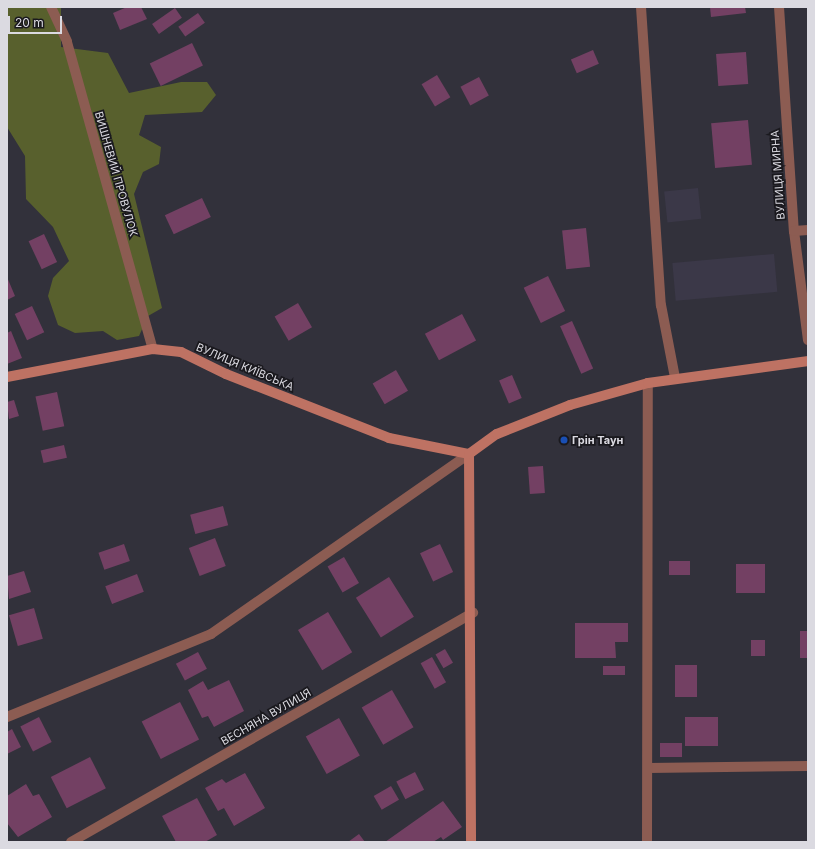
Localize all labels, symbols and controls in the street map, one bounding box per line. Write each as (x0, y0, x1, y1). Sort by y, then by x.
scale bar (10, 8, 64, 34)
text: 20 m (15, 15, 44, 30)
street label: ВИШНЕВИЙ ПРОВУЛОК (92, 110, 140, 238)
street label: ВУЛИЦЯ МИРНА (768, 130, 788, 220)
street label: ВУЛИЦЯ КИЇВСЬКА (194, 340, 296, 394)
place label: Грін Таун (572, 433, 623, 447)
marker: Грін Таун (559, 435, 569, 445)
street label: ВЕСНЯНА ВУЛИЦЯ (219, 686, 313, 748)

